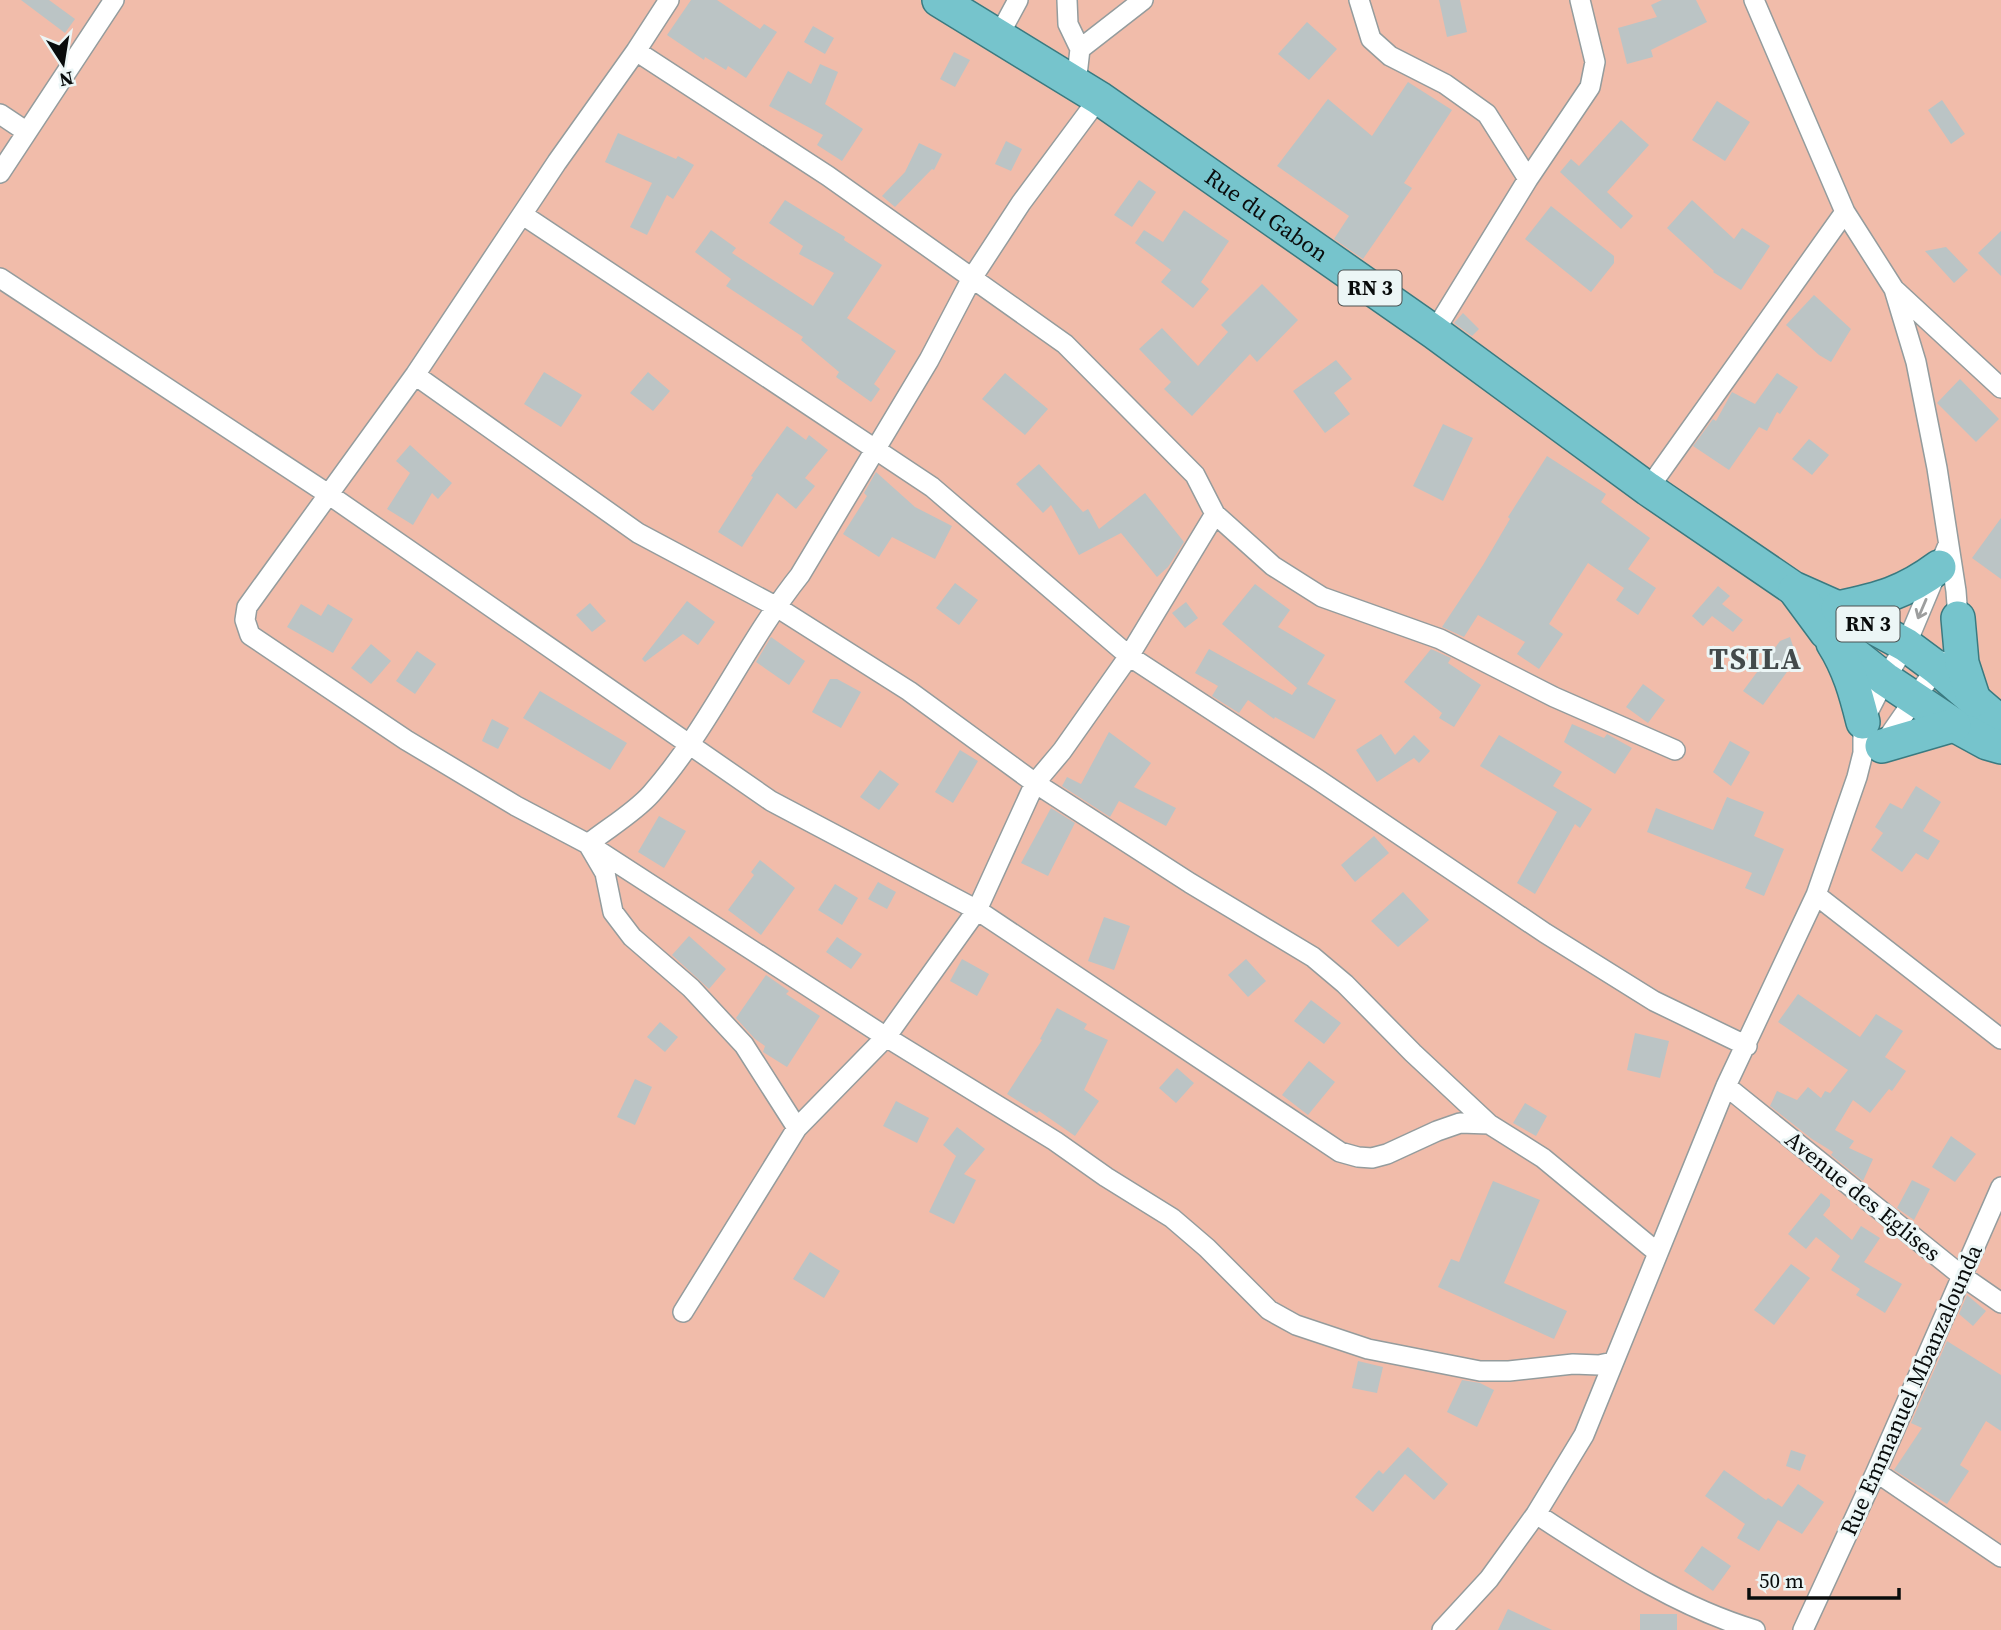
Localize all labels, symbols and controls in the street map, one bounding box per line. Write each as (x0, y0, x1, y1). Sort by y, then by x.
north arrow (28, 28, 98, 98)
text: N (57, 65, 76, 94)
street label: Rue du Gabon (1198, 161, 1335, 269)
road number: RN 3 (1338, 270, 1402, 306)
one-way arrow (1915, 597, 1928, 619)
road number: RN 3 (1836, 606, 1899, 642)
district label: TSILA (1709, 638, 1803, 679)
street label: Avenue des Eglises (1778, 1123, 1948, 1269)
street label: Rue Emmanuel Mbanzalounda (1832, 1239, 1990, 1541)
scale bar (1749, 1556, 1899, 1600)
text: 50 m (1759, 1566, 1804, 1595)

